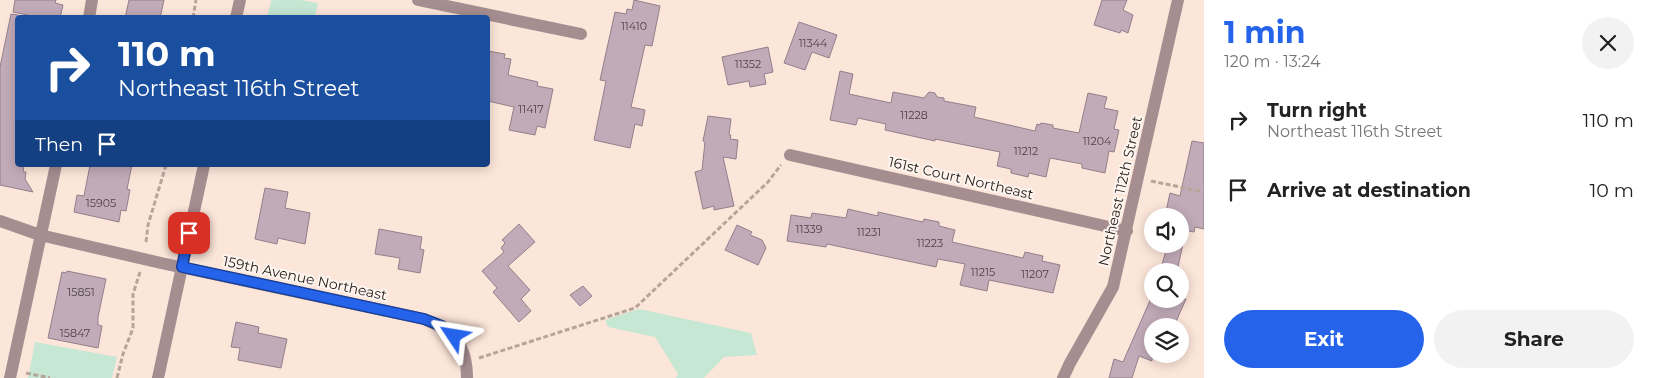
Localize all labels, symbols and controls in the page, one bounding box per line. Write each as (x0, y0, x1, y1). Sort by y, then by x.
text: 1 min (1224, 14, 1305, 51)
button: close (1582, 17, 1634, 69)
house number: 11410 (621, 19, 647, 33)
text: 110 m (118, 32, 216, 75)
icon: right (35, 35, 100, 100)
house number: 11344 (799, 36, 828, 50)
text: 120 m · 13:24 (1224, 52, 1321, 71)
house number: 11352 (735, 57, 761, 71)
text: Northeast 116th Street (118, 75, 359, 102)
text: Turn right (1267, 99, 1367, 122)
house number: 11417 (518, 102, 544, 116)
icon: right (1224, 106, 1252, 134)
house number: 11228 (900, 108, 928, 122)
text: 110 m (1583, 109, 1634, 132)
street label: Northeast 112th Street (1094, 114, 1146, 268)
text: Northeast 116th Street (1267, 122, 1443, 141)
icon: arrive (93, 130, 121, 158)
text: Then (35, 133, 83, 156)
house number: 11204 (1083, 134, 1112, 148)
house number: 11212 (1014, 144, 1038, 158)
street label: 161st Court Northeast (887, 153, 1035, 203)
icon: arrive (1224, 176, 1252, 204)
text: Arrive at destination (1267, 179, 1471, 202)
text: 10 m (1589, 179, 1634, 202)
house number: 15905 (86, 196, 116, 210)
map controls (1144, 208, 1189, 363)
button: sound (1144, 208, 1189, 253)
pin (168, 212, 210, 254)
icon: arrive (175, 219, 203, 247)
house number: 11339 (796, 222, 823, 236)
house number: 11231 (857, 225, 881, 239)
house number: 11223 (917, 236, 943, 250)
street label: 159th Avenue Northeast (221, 252, 389, 304)
button: search (1144, 263, 1189, 308)
house number: 11215 (971, 265, 995, 279)
house number: 11207 (1021, 267, 1049, 281)
house number: 15851 (67, 285, 95, 299)
position arrow (427, 309, 479, 361)
button: Exit (1224, 310, 1424, 368)
button: Share (1434, 310, 1634, 368)
button: layers (1144, 318, 1189, 363)
house number: 15847 (60, 326, 90, 340)

